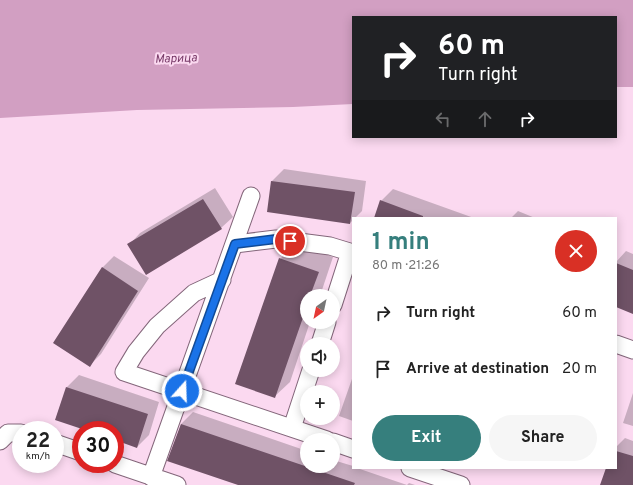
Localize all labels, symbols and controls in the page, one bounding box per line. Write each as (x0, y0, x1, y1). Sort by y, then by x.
text: 60 m (438, 29, 505, 65)
icon: right (372, 32, 424, 84)
water label: Марица (155, 50, 198, 68)
text: Turn right (438, 64, 518, 87)
icon: left (432, 108, 454, 130)
icon: ahead (474, 108, 496, 130)
icon: right (516, 108, 538, 130)
pin (273, 224, 307, 258)
text: 1 min (372, 228, 430, 258)
icon: arrive (279, 230, 301, 252)
button: close (555, 230, 597, 272)
text: 80 m · 21:26 (372, 258, 440, 274)
north arrow (300, 289, 340, 329)
map controls (300, 289, 340, 473)
icon: right (372, 302, 394, 324)
text: Turn right (406, 304, 475, 323)
text: 60 m (562, 304, 597, 323)
button: sound (300, 337, 340, 377)
icon: arrive (372, 358, 394, 380)
text: Arrive at destination (406, 360, 549, 379)
text: 20 m (562, 360, 597, 379)
position arrow (161, 370, 203, 412)
button: + (300, 385, 340, 425)
button: Exit (372, 415, 481, 461)
button: Share (489, 415, 597, 461)
speed limit sign: 30 (72, 421, 124, 473)
text: 22 (26, 429, 50, 455)
button: − (300, 433, 340, 473)
text: km/h (26, 450, 50, 463)

